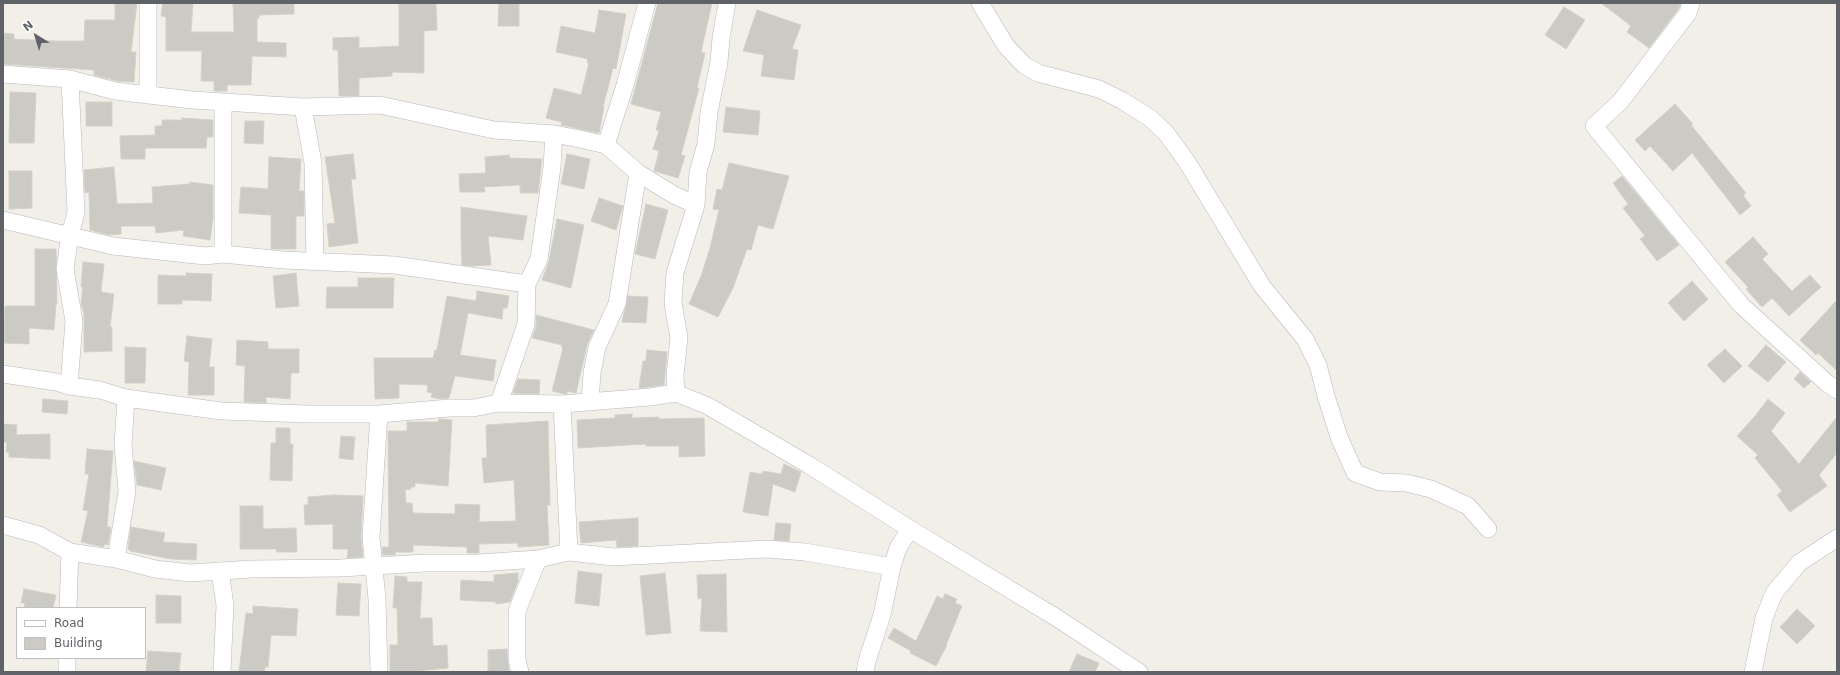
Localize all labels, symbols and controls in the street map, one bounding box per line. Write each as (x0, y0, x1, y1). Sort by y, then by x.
north arrow (16, 16, 56, 56)
text: N (21, 18, 36, 34)
legend (16, 607, 146, 659)
text: Road (54, 616, 84, 630)
text: Building (54, 636, 103, 650)

